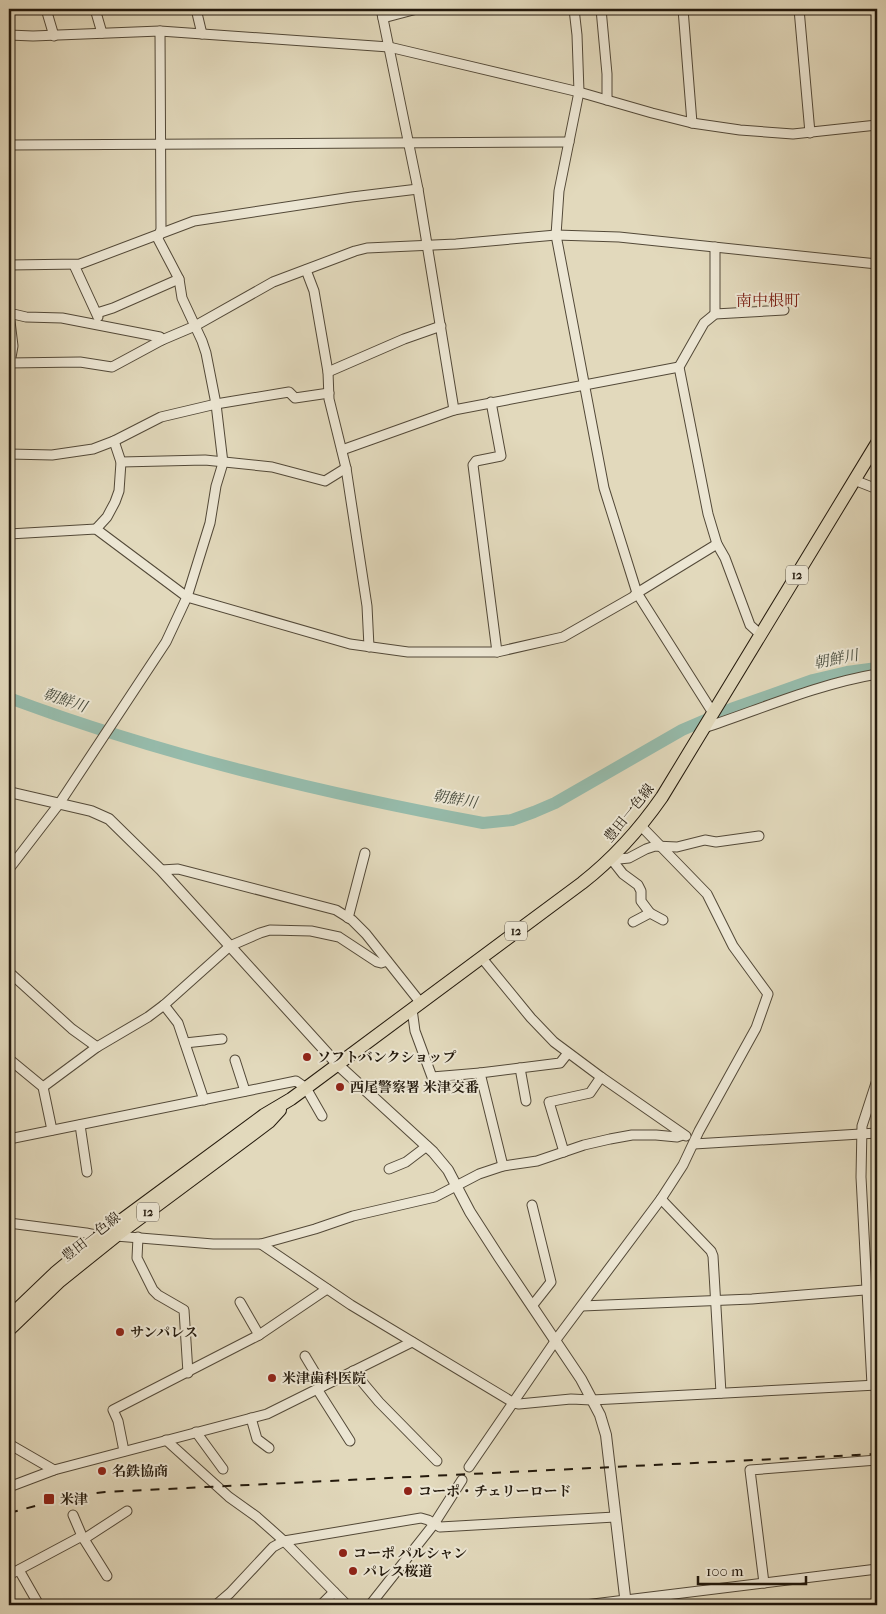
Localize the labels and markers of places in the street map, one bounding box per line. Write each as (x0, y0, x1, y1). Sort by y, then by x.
place label: ソフトバンクショップ (317, 1049, 456, 1066)
marker: ソフトバンクショップ (301, 1051, 313, 1063)
place label: 西尾警察署 米津交番 (350, 1079, 479, 1096)
marker: 西尾警察署 米津交番 (334, 1081, 346, 1093)
place label: サンパレス (130, 1324, 198, 1341)
marker: サンパレス (114, 1326, 126, 1338)
place label: 米津歯科医院 (282, 1370, 366, 1387)
marker: 米津歯科医院 (266, 1372, 278, 1384)
place label: 名鉄協商 (112, 1463, 168, 1480)
marker: 名鉄協商 (96, 1465, 108, 1477)
place label: コーポ・チェリーロード (418, 1483, 572, 1500)
marker: コーポ・チェリーロード (402, 1485, 414, 1497)
place label: 米津 (60, 1491, 88, 1508)
marker: 米津 (42, 1492, 56, 1506)
place label: コーポ パルシャン (353, 1545, 467, 1562)
marker: コーポ パルシャン (337, 1547, 349, 1559)
place label: パレス桜道 (363, 1563, 433, 1580)
marker: パレス桜道 (347, 1565, 359, 1577)

